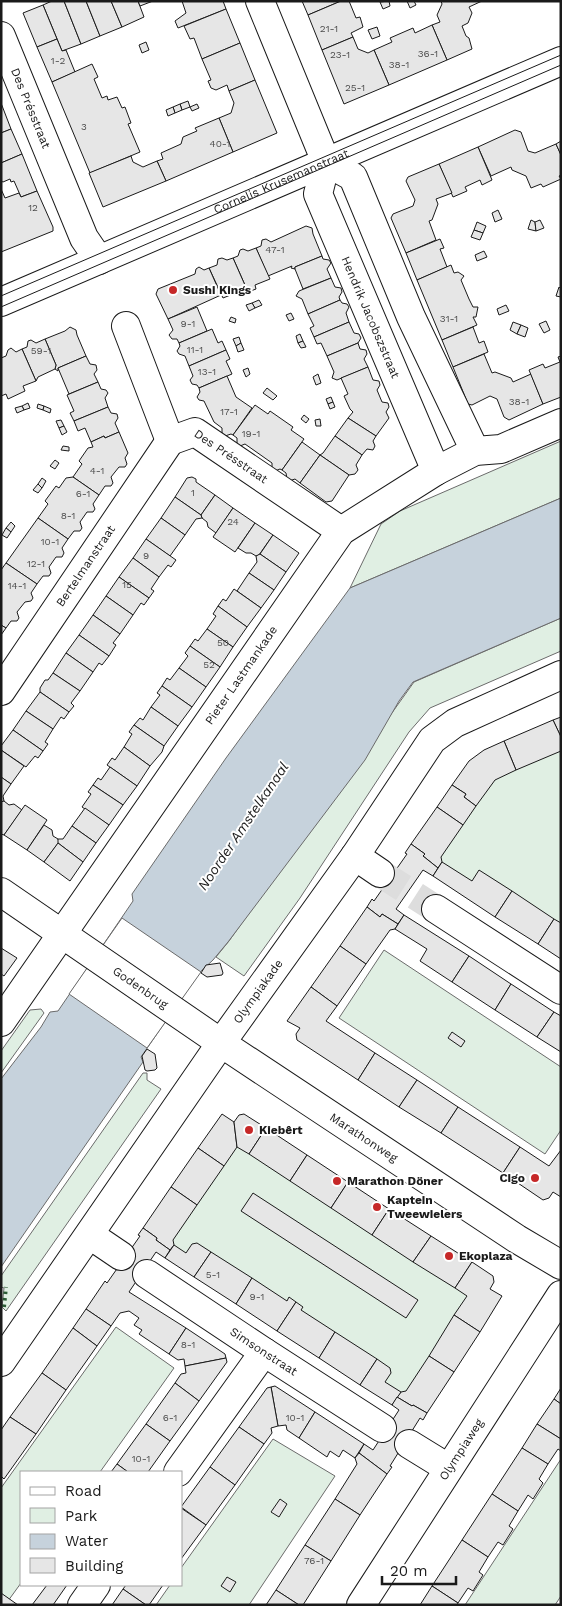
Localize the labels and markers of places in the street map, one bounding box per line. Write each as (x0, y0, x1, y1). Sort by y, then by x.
place label: Sushi Kings (183, 283, 252, 297)
marker: Sushi Kings (167, 284, 179, 296)
place label: Kiebêrt (259, 1123, 303, 1137)
marker: Kiebêrt (243, 1124, 255, 1136)
place label: Cigo (499, 1171, 525, 1185)
marker: Cigo (529, 1172, 541, 1184)
place label: Marathon Döner (347, 1174, 444, 1188)
marker: Marathon Döner (331, 1175, 343, 1187)
place label: Kaptein Tweewielers (387, 1193, 463, 1221)
marker: Kaptein Tweewielers (371, 1201, 383, 1213)
place label: Ekoplaza (459, 1249, 513, 1263)
marker: Ekoplaza (443, 1250, 455, 1262)

